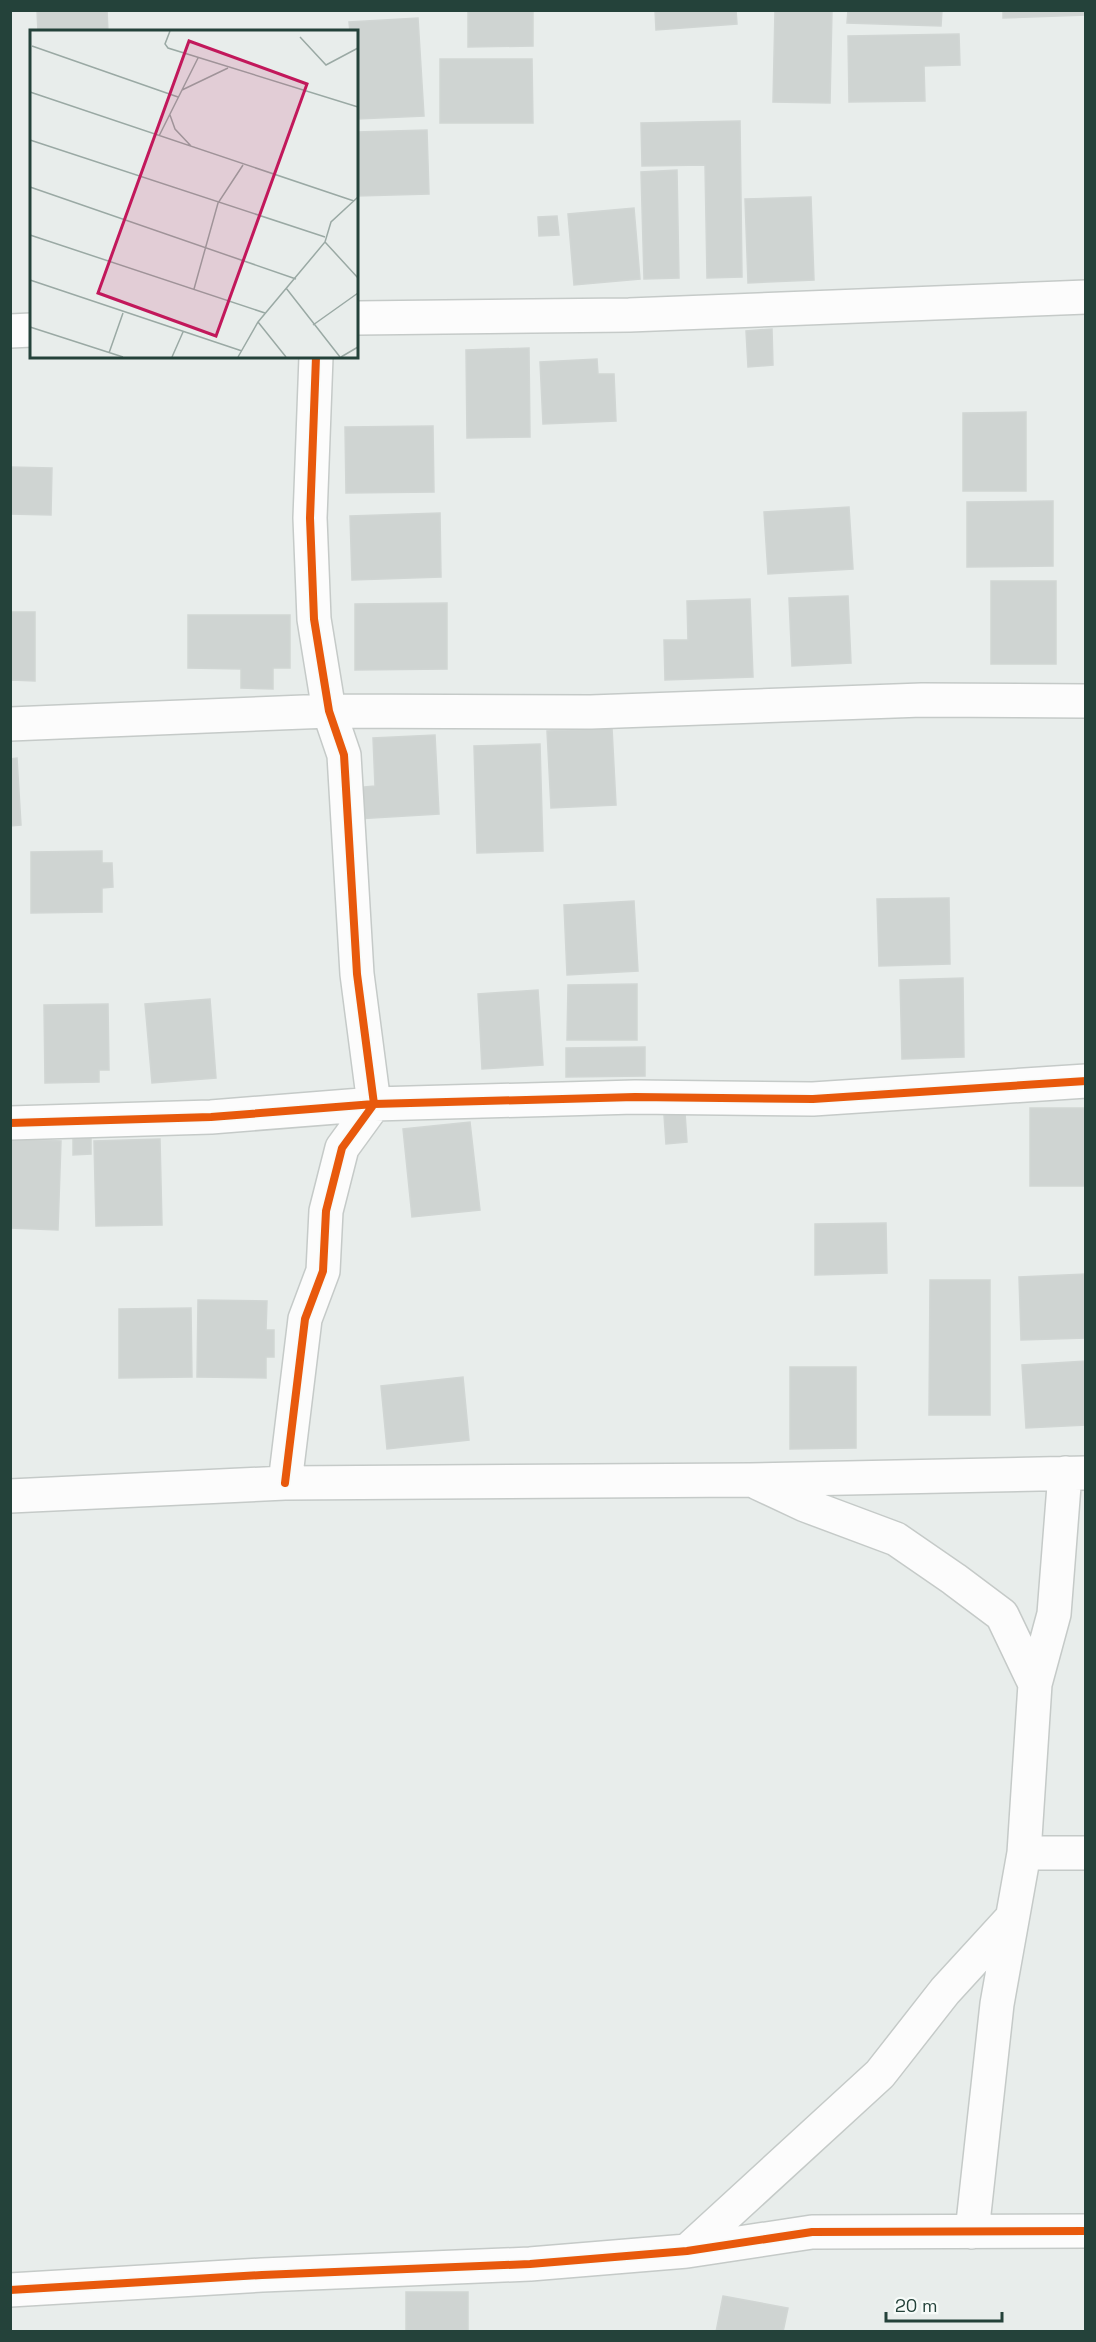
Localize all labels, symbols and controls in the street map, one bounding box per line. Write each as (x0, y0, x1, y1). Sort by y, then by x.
inset map (30, 30, 358, 358)
scale bar (886, 2285, 1002, 2323)
text: 20 m (895, 2294, 938, 2317)

